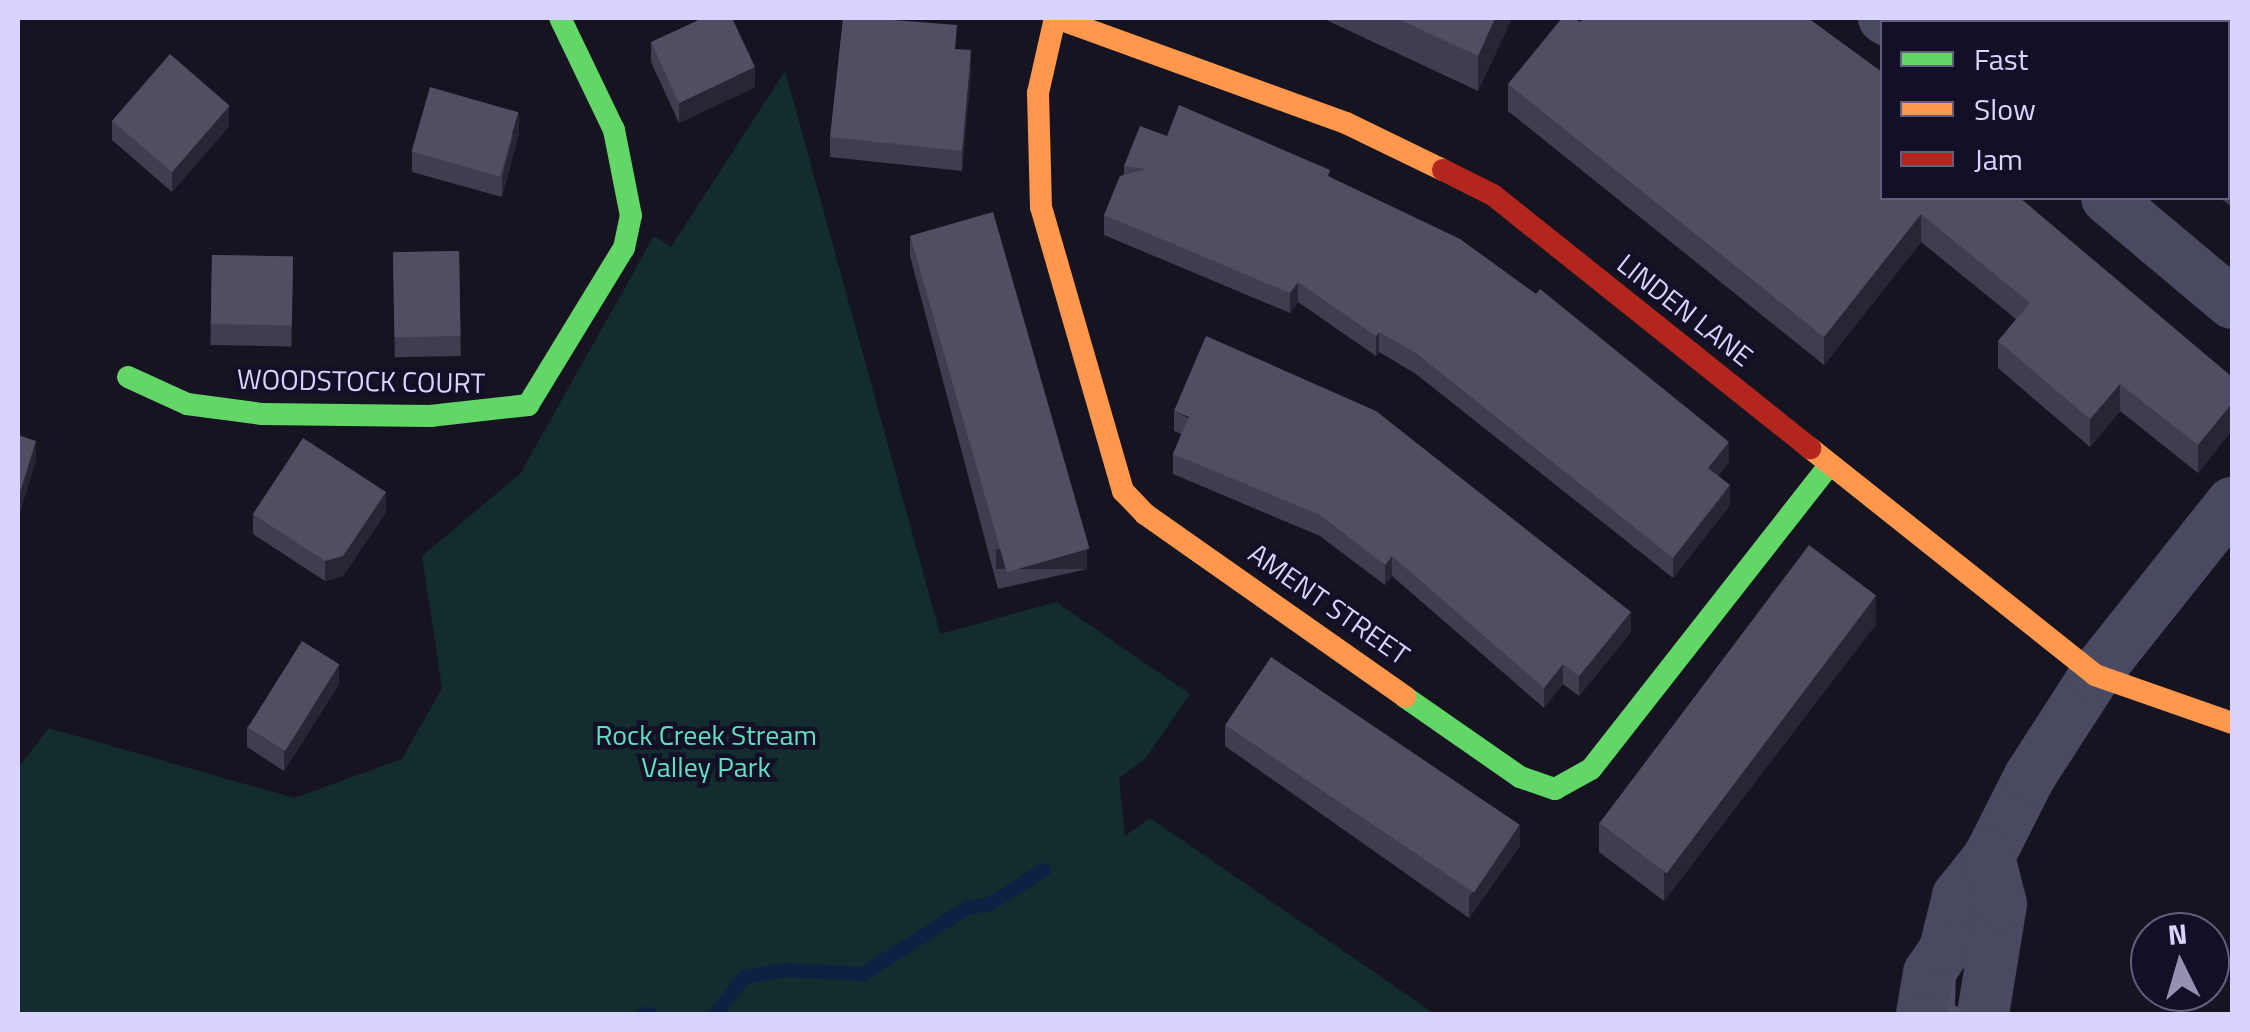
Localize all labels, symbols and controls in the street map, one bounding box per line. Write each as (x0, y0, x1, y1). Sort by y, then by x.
legend (1880, 20, 2230, 200)
text: Fast (1974, 36, 2028, 82)
text: Slow (1974, 86, 2036, 132)
text: Jam (1974, 136, 2023, 182)
street label: LINDEN LANE (1611, 247, 1759, 373)
street label: WOODSTOCK COURT (237, 362, 485, 400)
street label: AMENT STREET (1242, 536, 1416, 672)
park label: Rock Creek Stream Valley Park (595, 718, 817, 784)
text: N (2166, 911, 2189, 956)
north arrow (2130, 912, 2230, 1012)

